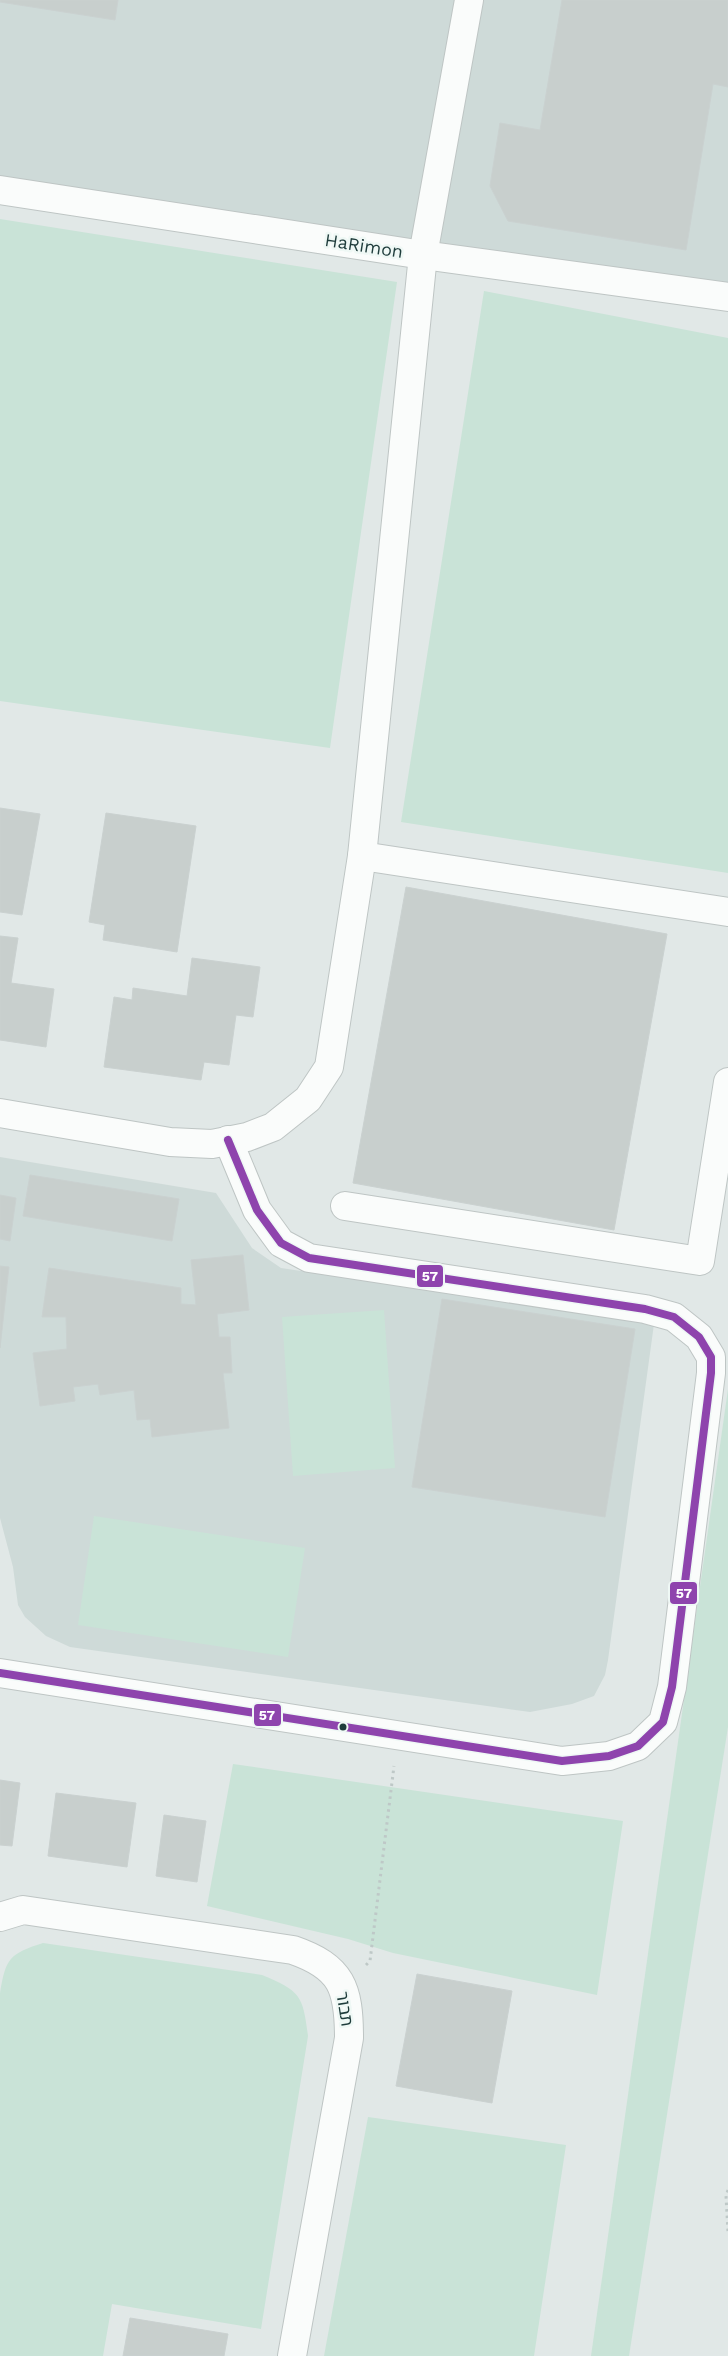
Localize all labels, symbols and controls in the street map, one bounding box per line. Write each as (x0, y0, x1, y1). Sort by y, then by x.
street label: HaRimon (323, 229, 405, 262)
line badge: 57 (416, 1264, 444, 1288)
text: 57 (422, 1268, 439, 1284)
line badge: 57 (669, 1581, 698, 1605)
text: 57 (676, 1585, 693, 1601)
line badge: 57 (253, 1703, 282, 1727)
text: 57 (259, 1707, 276, 1723)
unlabelled marker (338, 1722, 348, 1732)
street label: תבור (332, 1990, 359, 2028)

